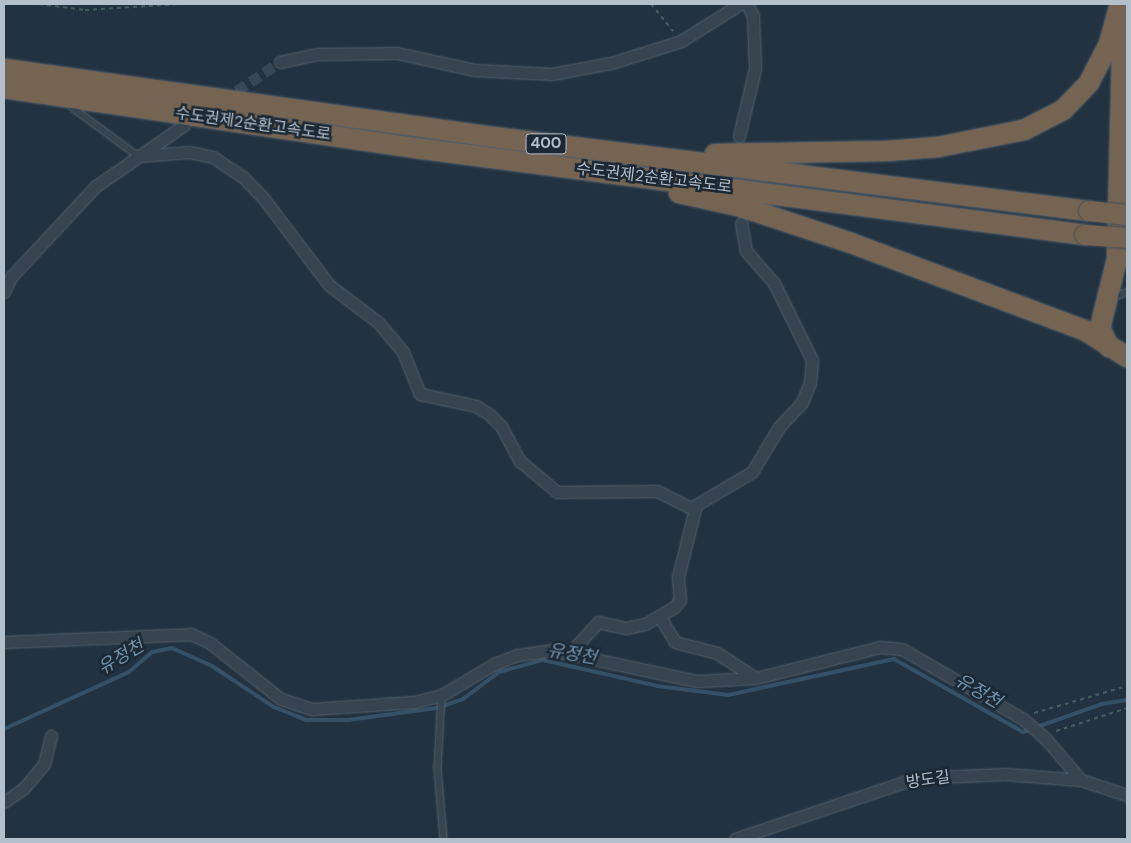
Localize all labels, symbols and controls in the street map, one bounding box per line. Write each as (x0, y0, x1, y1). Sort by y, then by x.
street label: 수도권제2순환고속도로 (174, 104, 332, 144)
road number: 400 (525, 132, 567, 156)
street label: 수도권제2순환고속도로 (575, 159, 733, 197)
water label: 유정천 (94, 635, 148, 679)
water label: 유정천 (546, 639, 598, 669)
water label: 유정천 (951, 669, 1005, 713)
street label: 방도길 (905, 767, 951, 793)

